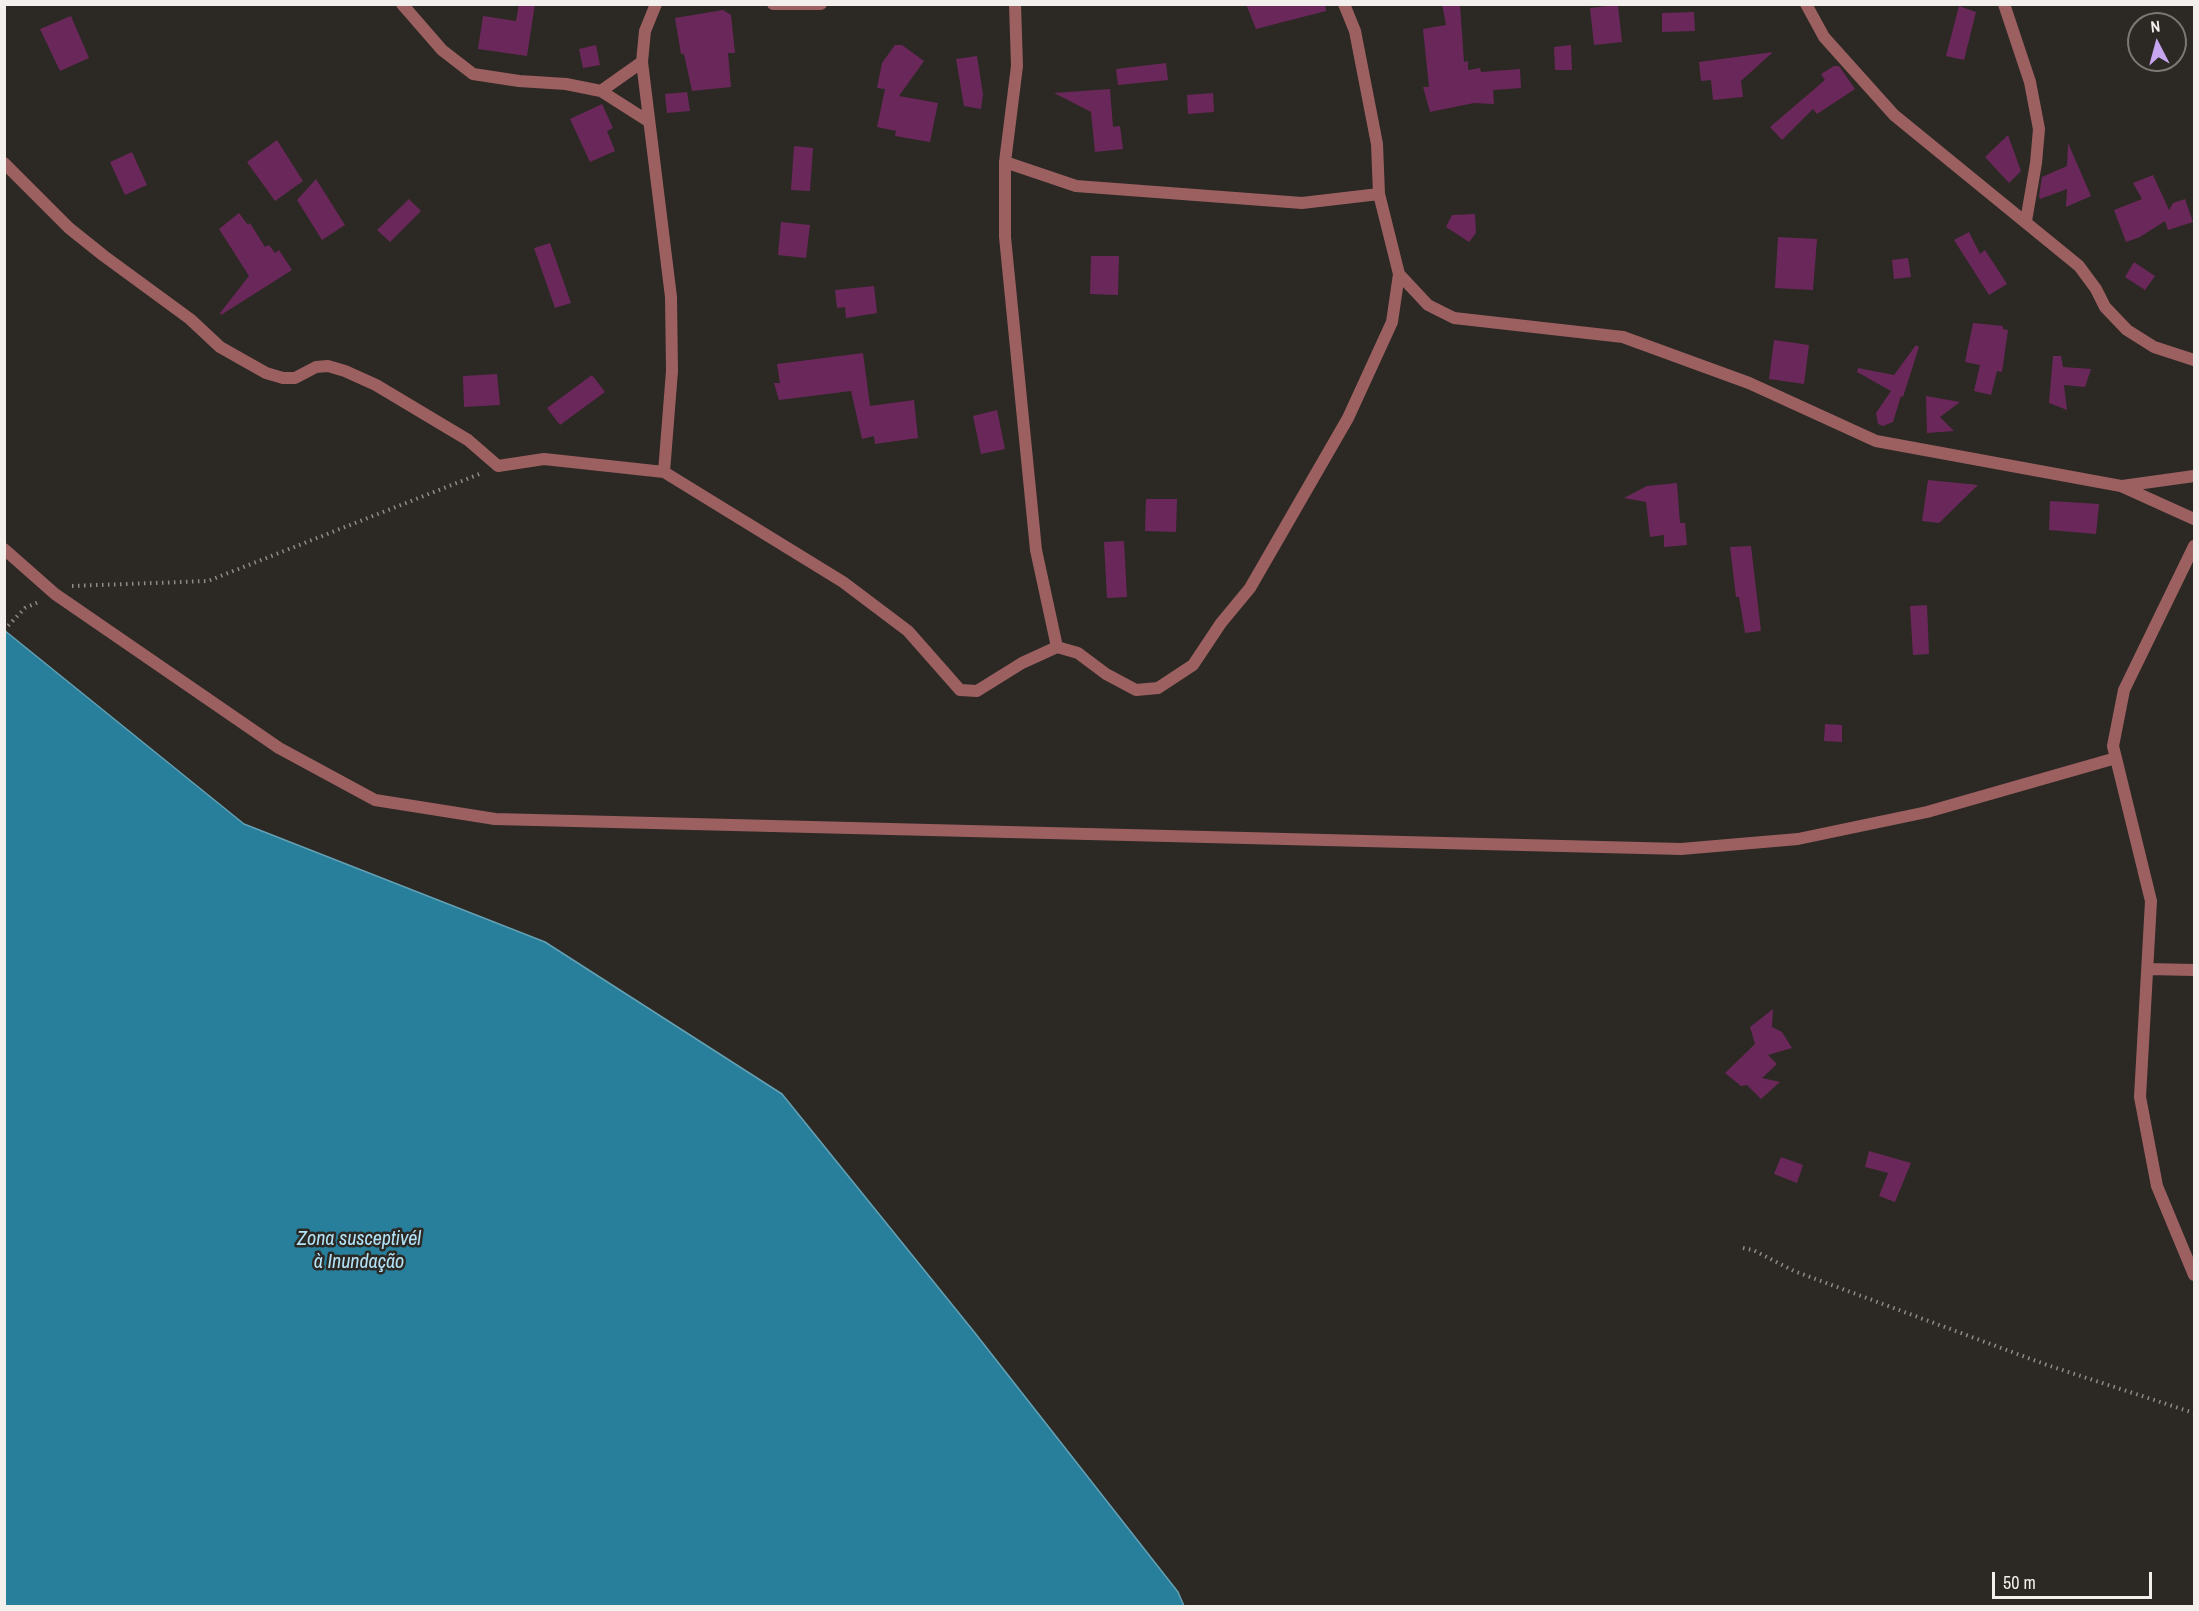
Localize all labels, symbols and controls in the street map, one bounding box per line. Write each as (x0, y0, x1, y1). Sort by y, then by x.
north arrow (2127, 12, 2187, 72)
text: N (2149, 15, 2161, 38)
water label: Zona susceptivél à Inundação (297, 1228, 421, 1275)
scale bar (1995, 1560, 2156, 1598)
text: 50 m (2003, 1570, 2036, 1595)

